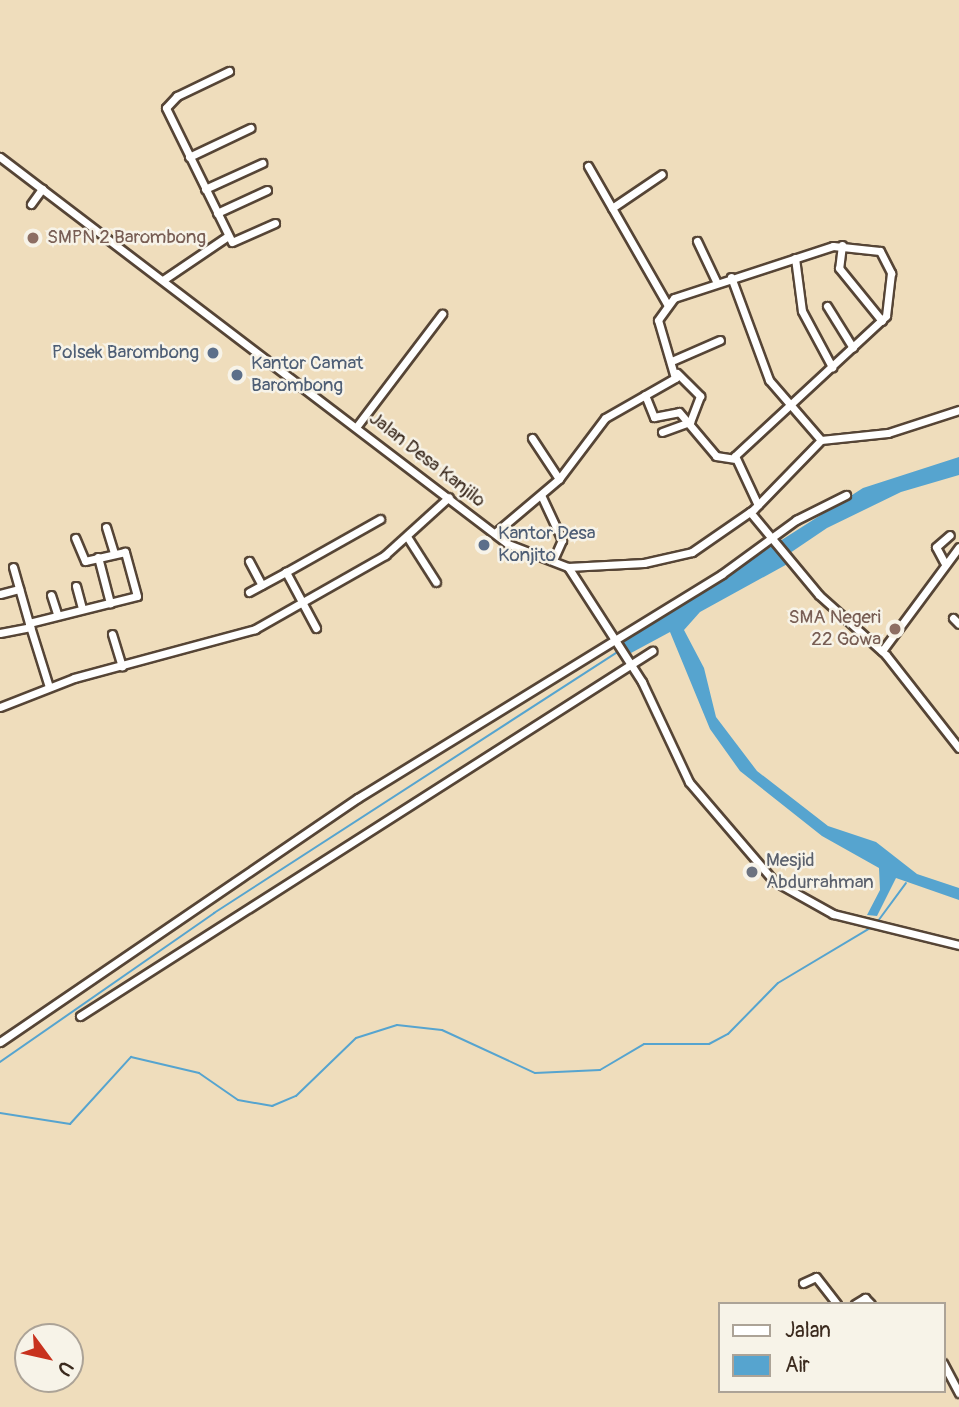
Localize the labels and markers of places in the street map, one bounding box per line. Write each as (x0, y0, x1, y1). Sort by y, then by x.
place label: SMPN 2 Barombong (47, 227, 206, 249)
marker: SMPN 2 Barombong (25, 230, 41, 246)
place label: Polsek Barombong (52, 342, 199, 364)
marker: Polsek Barombong (205, 345, 221, 361)
place label: Kantor Camat Barombong (251, 353, 363, 397)
marker: Kantor Camat Barombong (229, 367, 245, 383)
place label: Kantor Desa Konjito (498, 523, 596, 567)
marker: Kantor Desa Konjito (476, 537, 492, 553)
place label: SMA Negeri 22 Gowa (788, 607, 881, 651)
marker: SMA Negeri 22 Gowa (887, 621, 903, 637)
place label: Mesjid Abdurrahman (766, 850, 874, 894)
marker: Mesjid Abdurrahman (744, 864, 760, 880)

